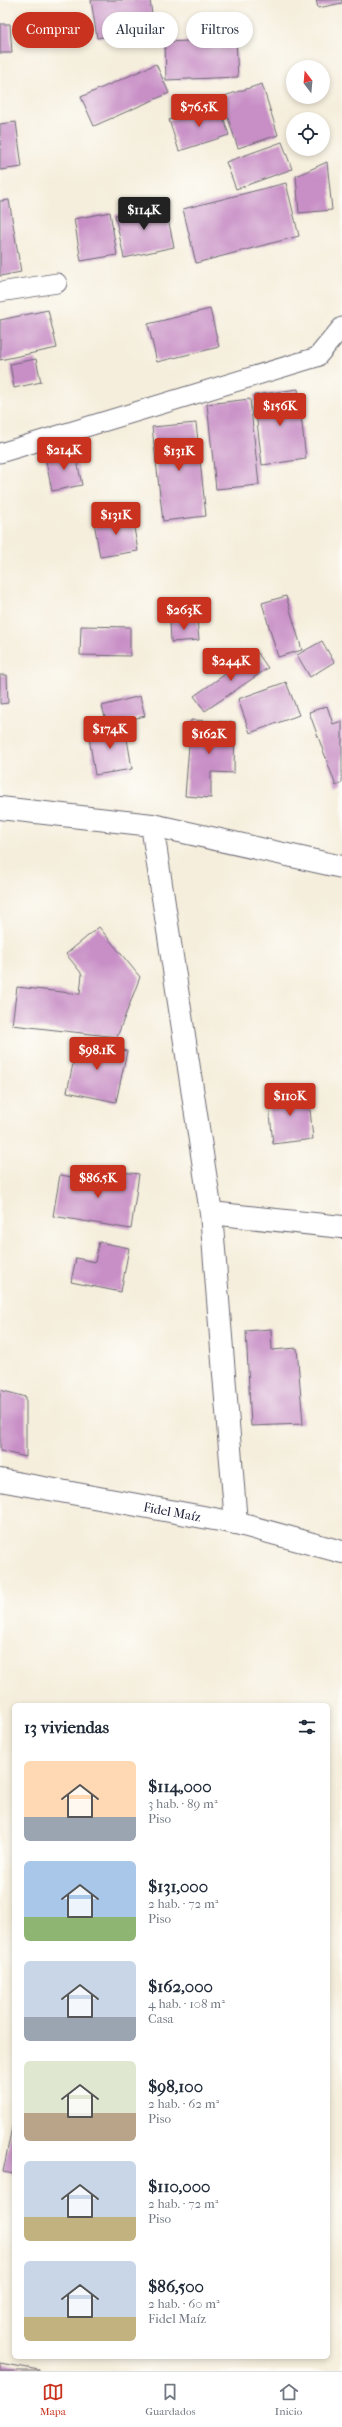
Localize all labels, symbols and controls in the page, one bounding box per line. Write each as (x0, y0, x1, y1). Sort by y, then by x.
chip: Comprar (12, 12, 94, 48)
chip: Alquilar (102, 12, 178, 48)
chip: Filtros (186, 12, 253, 48)
north arrow (286, 60, 330, 104)
map controls (286, 60, 330, 156)
pin: $76.5K (166, 94, 232, 128)
text: $76.5K (180, 99, 218, 114)
button: locate (286, 112, 330, 156)
pin: $114K (116, 197, 172, 231)
text: $114K (127, 202, 161, 217)
pin: $156K (252, 393, 308, 427)
text: $156K (263, 398, 297, 413)
pin: $214K (36, 437, 92, 471)
pin: $131K (151, 438, 207, 472)
text: $214K (46, 442, 82, 457)
text: $131K (163, 443, 195, 458)
pin: $131K (88, 502, 144, 536)
text: $131K (100, 507, 132, 522)
pin: $263K (156, 597, 212, 631)
text: $263K (166, 602, 202, 617)
pin: $244K (203, 648, 259, 682)
text: $244K (212, 653, 250, 668)
pin: $174K (82, 716, 138, 750)
text: $174K (93, 721, 127, 736)
pin: $162K (181, 721, 237, 755)
text: $162K (192, 726, 226, 741)
pin: $98.1K (64, 1037, 130, 1071)
text: $98.1K (78, 1042, 116, 1057)
pin: $110K (262, 1083, 318, 1117)
text: $110K (274, 1088, 306, 1103)
pin: $86.5K (65, 1165, 131, 1199)
text: $86.5K (79, 1170, 117, 1185)
street label: Fidel Maíz (142, 1499, 202, 1524)
icon: filters (296, 1716, 318, 1738)
text: 13 viviendas (24, 1717, 109, 1737)
text: $114,000 (148, 1776, 212, 1796)
icon: home (56, 1777, 104, 1825)
text: 3 hab. · 89 m² (148, 1796, 218, 1811)
text: Piso (148, 1811, 171, 1826)
text: $131,000 (148, 1876, 208, 1896)
icon: home (56, 1877, 104, 1925)
text: 2 hab. · 72 m² (148, 1896, 218, 1911)
text: Piso (148, 1911, 171, 1926)
text: $162,000 (148, 1976, 213, 1996)
icon: home (56, 1977, 104, 2025)
text: 4 hab. · 108 m² (148, 1996, 225, 2011)
text: Casa (148, 2011, 174, 2026)
text: $98,100 (148, 2076, 203, 2096)
icon: home (56, 2077, 104, 2125)
text: 2 hab. · 62 m² (148, 2096, 219, 2111)
text: Piso (148, 2111, 171, 2126)
text: $110,000 (148, 2176, 210, 2196)
icon: home (56, 2177, 104, 2225)
text: 2 hab. · 72 m² (148, 2196, 218, 2211)
text: Piso (148, 2211, 171, 2226)
text: $86,500 (148, 2276, 204, 2296)
icon: home (56, 2277, 104, 2325)
text: 2 hab. · 60 m² (148, 2296, 220, 2311)
text: Fidel Maíz (148, 2311, 206, 2326)
tab: Mapa (40, 2381, 66, 2418)
tab: Guardados (145, 2381, 196, 2418)
tab: Inicio (275, 2381, 302, 2418)

